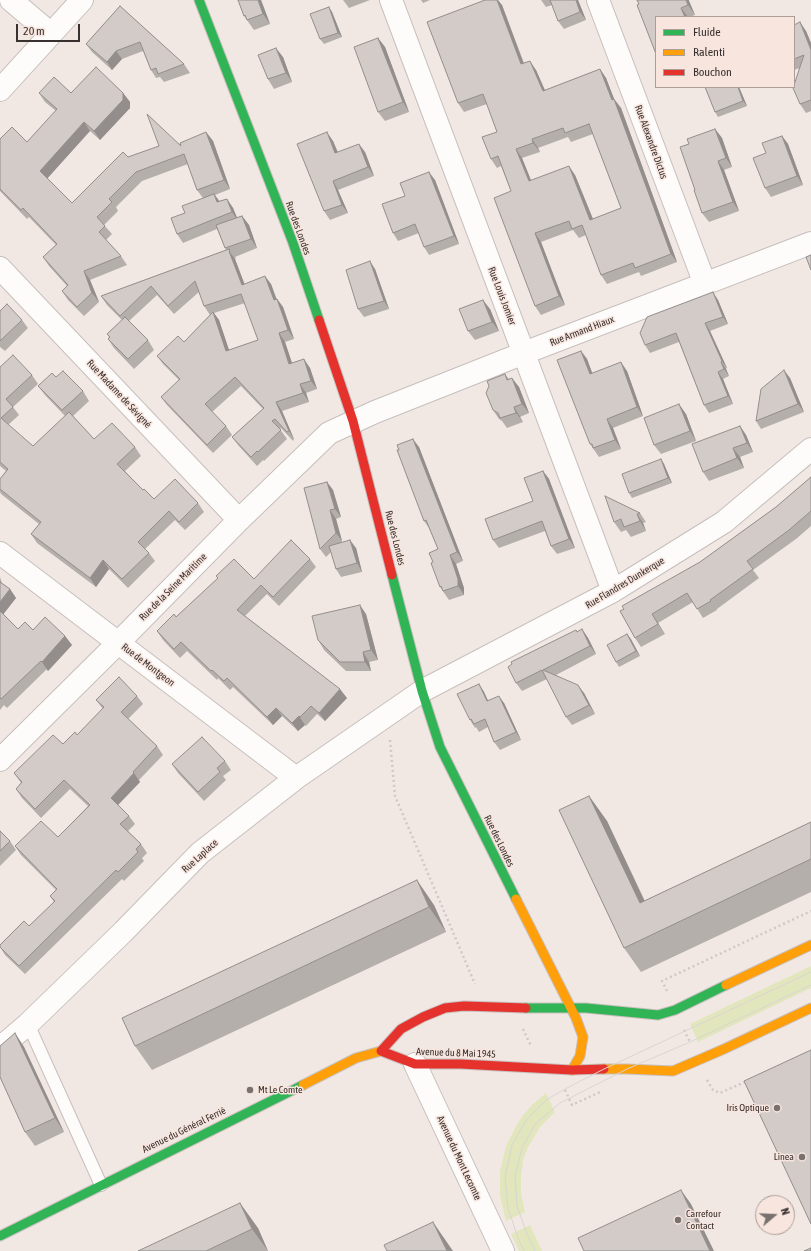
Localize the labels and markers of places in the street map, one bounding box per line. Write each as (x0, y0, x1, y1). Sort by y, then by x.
place label: Mt Le Comte (258, 1084, 302, 1096)
marker: Mt Le Comte (245, 1085, 255, 1095)
place label: Iris Optique (726, 1102, 769, 1114)
marker: Iris Optique (772, 1103, 782, 1113)
place label: Linea (774, 1151, 794, 1163)
marker: Linea (797, 1152, 807, 1162)
place label: Carrefour Contact (686, 1208, 721, 1232)
marker: Carrefour Contact (673, 1215, 683, 1225)

